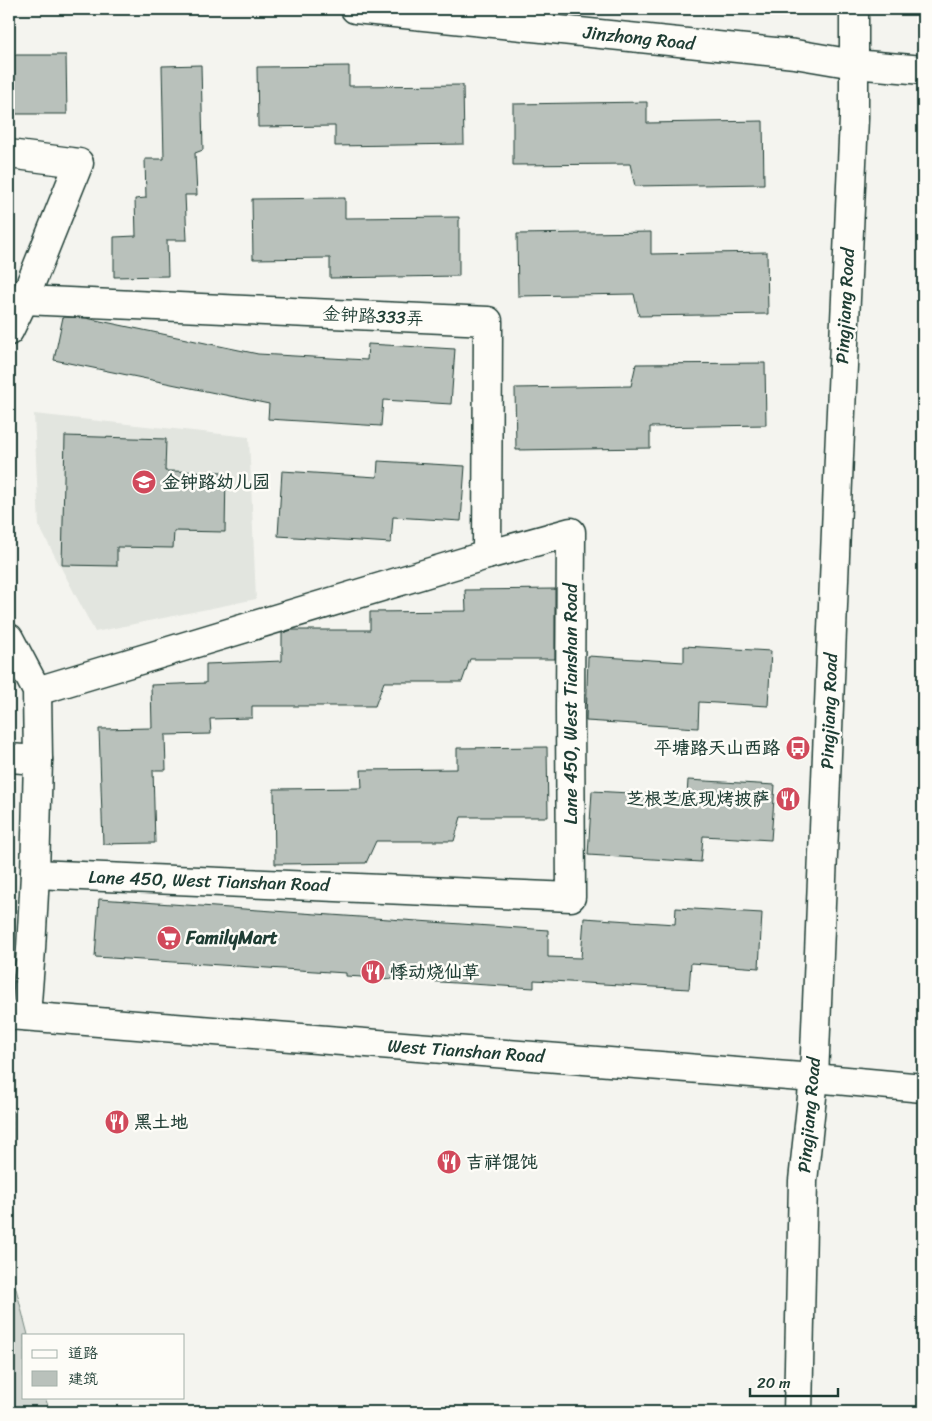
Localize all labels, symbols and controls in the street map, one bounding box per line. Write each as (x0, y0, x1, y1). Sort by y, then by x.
street label: Jinzhong Road (581, 16, 698, 60)
street label: Pingjiang Road (826, 246, 864, 365)
street label: 金钟路333弄 (321, 297, 425, 335)
place label: 金钟路幼儿园 (162, 466, 270, 498)
school or university icon: 金钟路幼儿园 (131, 469, 157, 495)
street label: Lane 450, West Tianshan Road (555, 582, 587, 825)
street label: Pingjiang Road (811, 651, 847, 770)
place label: 平塘路天山西路 (654, 732, 780, 764)
bus stop icon: 平塘路天山西路 (785, 735, 811, 761)
place label: 芝根芝底现烤披萨 (626, 783, 770, 815)
restaurant icon: 芝根芝底现烤披萨 (775, 786, 801, 812)
street label: Lane 450, West Tianshan Road (88, 861, 332, 901)
place label: FamilyMart (185, 922, 278, 954)
supermarket icon: FamilyMart (156, 925, 182, 951)
place label: 悸动烧仙草 (390, 956, 480, 988)
restaurant icon: 悸动烧仙草 (360, 959, 386, 985)
street label: West Tianshan Road (387, 1030, 547, 1073)
street label: Pingjiang Road (788, 1054, 830, 1174)
place label: 黑土地 (134, 1106, 188, 1138)
restaurant icon: 黑土地 (104, 1109, 130, 1135)
place label: 吉祥馄饨 (466, 1146, 538, 1178)
restaurant icon: 吉祥馄饨 (436, 1149, 462, 1175)
legend (22, 1334, 185, 1398)
text: 道路 (68, 1340, 98, 1366)
text: 建筑 (68, 1366, 98, 1392)
scale bar (750, 1366, 837, 1398)
text: 20 m (757, 1370, 791, 1396)

